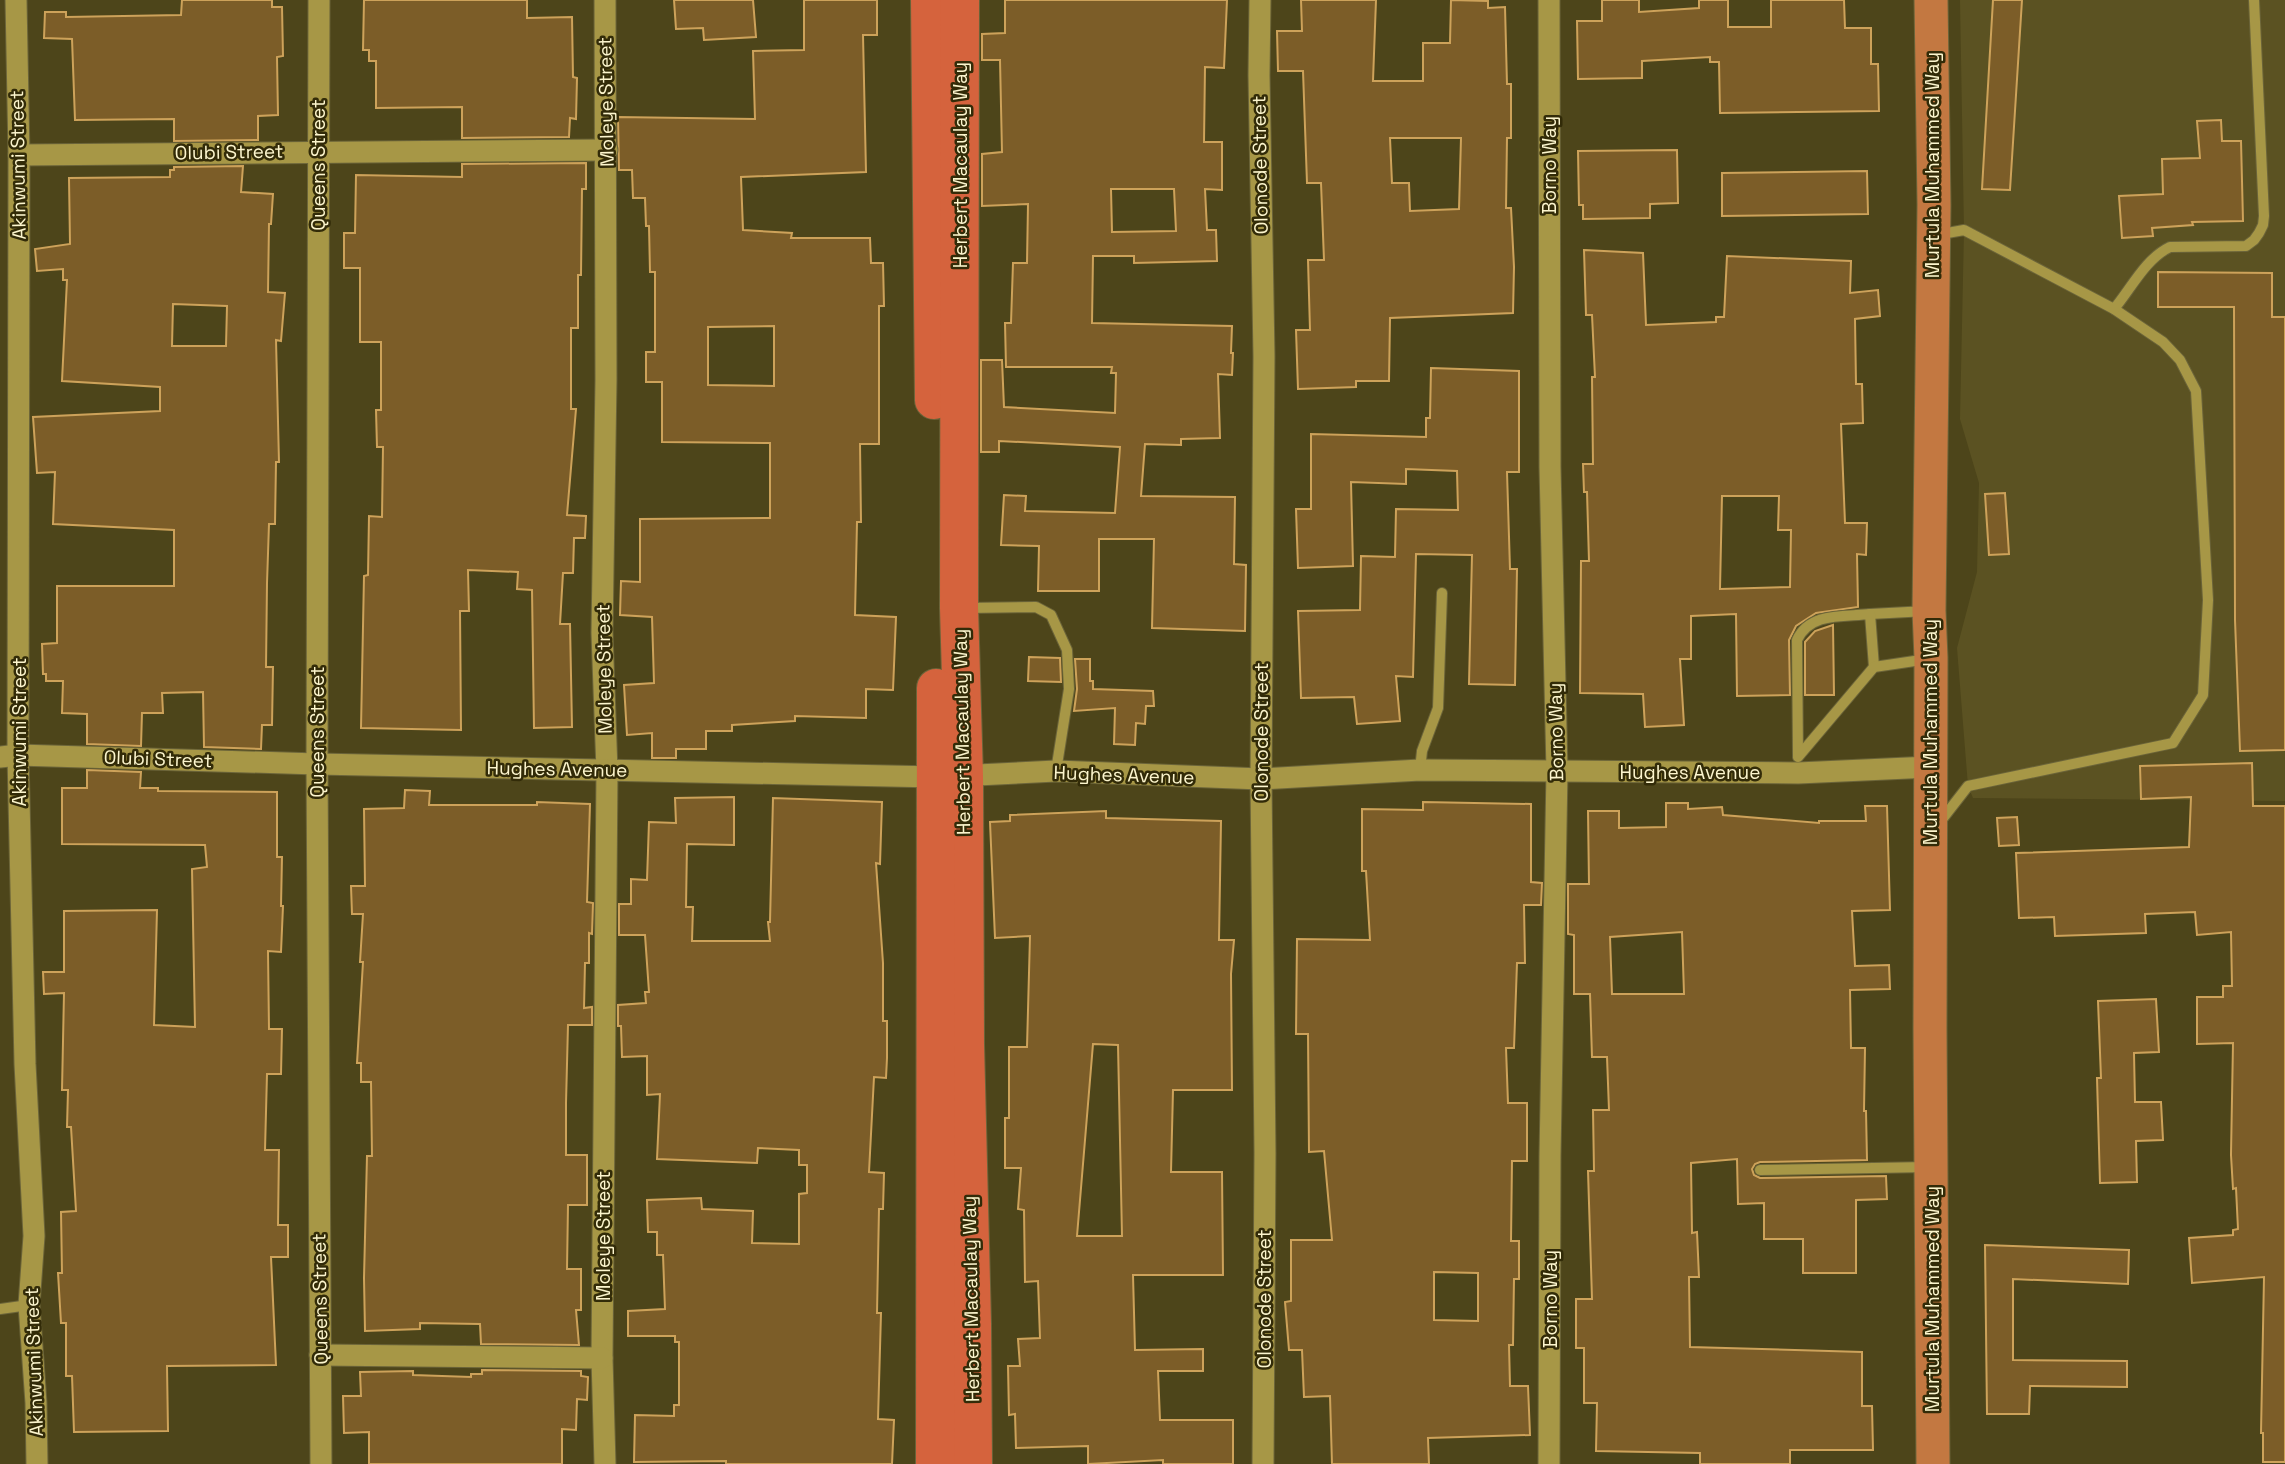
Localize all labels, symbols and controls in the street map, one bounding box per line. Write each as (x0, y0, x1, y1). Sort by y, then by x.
street label: Moleye Street (592, 37, 620, 167)
street label: Murtula Muhammed Way (1920, 52, 1945, 278)
street label: Herbert Macaulay Way (948, 62, 973, 268)
street label: Akinwumi Street (4, 90, 32, 240)
street label: Olonode Street (1246, 95, 1274, 235)
street label: Queens Street (306, 99, 331, 231)
street label: Borno Way (1537, 116, 1562, 214)
street label: Olubi Street (174, 139, 284, 165)
street label: Moleye Street (590, 604, 618, 734)
street label: Murtula Muhammed Way (1918, 619, 1943, 845)
street label: Herbert Macaulay Way (948, 629, 976, 835)
street label: Akinwumi Street (7, 657, 32, 807)
street label: Olonode Street (1249, 663, 1274, 801)
street label: Queens Street (305, 666, 330, 798)
street label: Borno Way (1543, 683, 1569, 781)
street label: Olubi Street (103, 745, 213, 773)
street label: Hughes Avenue (486, 755, 628, 783)
street label: Hughes Avenue (1053, 760, 1195, 790)
street label: Hughes Avenue (1620, 760, 1760, 785)
street label: Moleye Street (591, 1171, 616, 1301)
street label: Murtula Muhammed Way (1920, 1186, 1945, 1412)
street label: Herbert Macaulay Way (957, 1196, 985, 1402)
street label: Olonode Street (1252, 1230, 1277, 1368)
street label: Queens Street (306, 1233, 334, 1365)
street label: Borno Way (1538, 1250, 1563, 1348)
street label: Akinwumi Street (19, 1287, 49, 1437)

